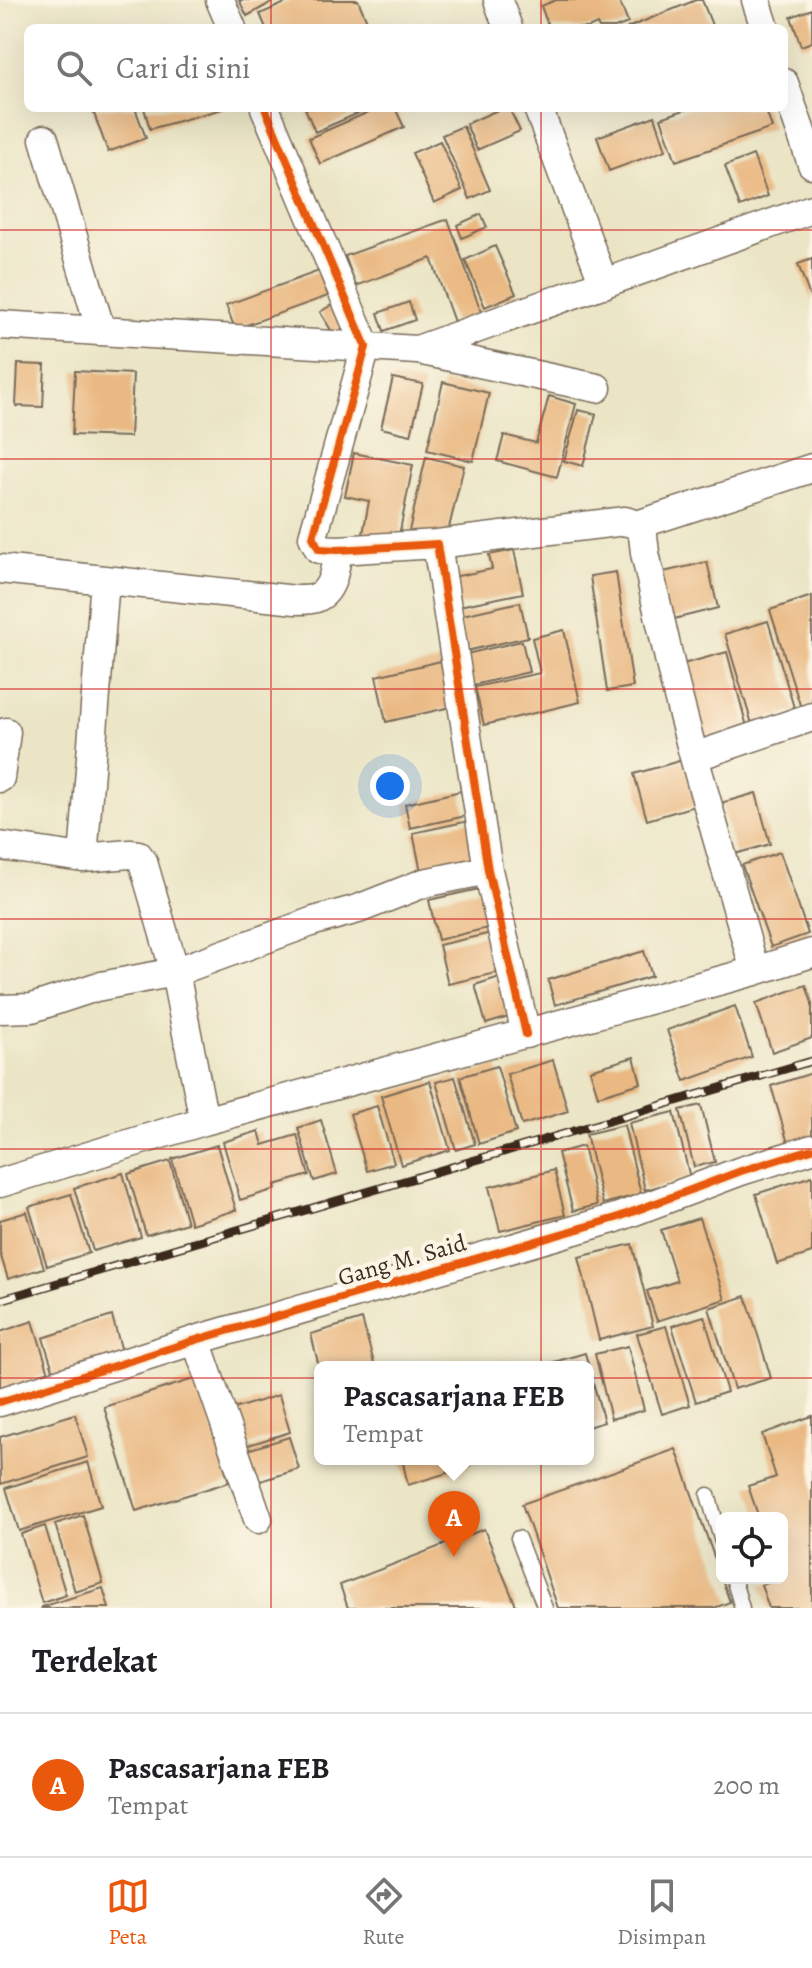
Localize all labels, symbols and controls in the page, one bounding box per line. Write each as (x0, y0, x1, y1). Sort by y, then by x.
search box (24, 24, 788, 112)
icon: search (52, 46, 96, 90)
text: Cari di sini (116, 48, 251, 88)
your location (370, 766, 410, 806)
street label: Gang M. Said (334, 1226, 470, 1294)
popup (314, 1361, 594, 1465)
text: Pascasarjana FEB (343, 1376, 565, 1416)
text: Tempat (343, 1416, 424, 1451)
pin: A (428, 1491, 480, 1557)
map controls (716, 1512, 788, 1584)
button: locate (716, 1512, 788, 1584)
text: Terdekat (32, 1637, 158, 1684)
text: Pascasarjana FEB (108, 1748, 329, 1788)
text: A (50, 1768, 66, 1803)
text: 200 m (713, 1768, 780, 1803)
text: Tempat (108, 1788, 188, 1823)
tab: Peta (106, 1874, 150, 1952)
tab: Rute (362, 1874, 406, 1952)
tab: Disimpan (617, 1874, 706, 1952)

